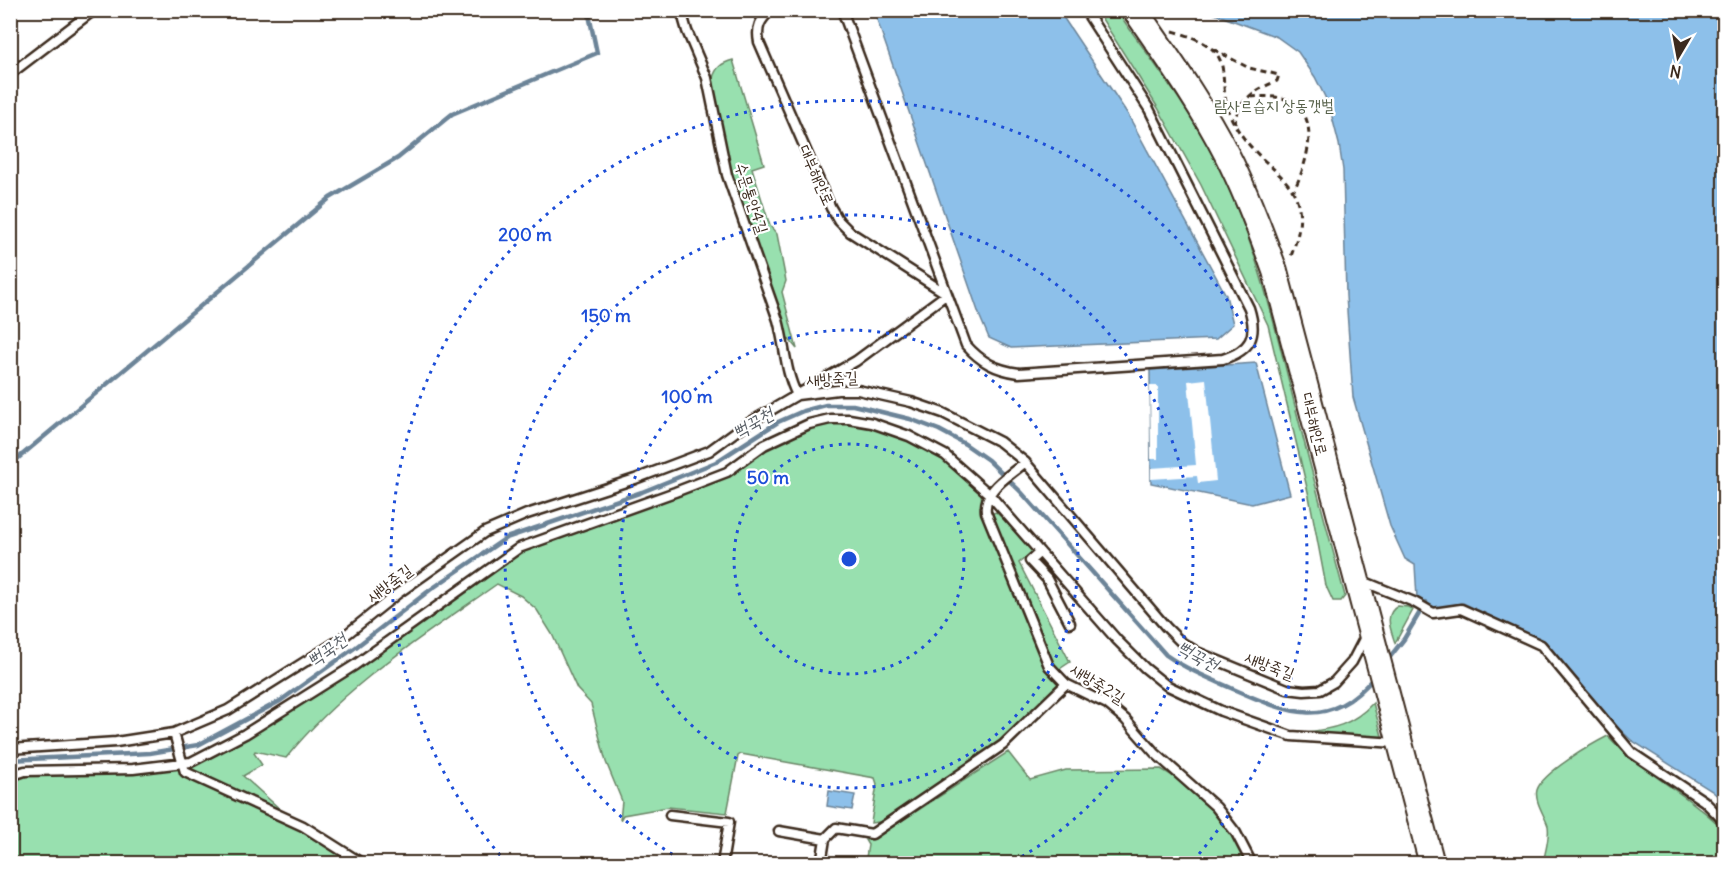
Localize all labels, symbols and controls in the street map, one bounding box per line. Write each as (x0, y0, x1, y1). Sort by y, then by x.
north arrow (1648, 27, 1708, 87)
text: N (1668, 61, 1683, 83)
park label: 람사르습지 상동갯벌 (1214, 95, 1334, 115)
street label: 대부해안로 (795, 142, 839, 208)
street label: 수문통안4길 (731, 160, 773, 236)
text: 200 m (498, 223, 552, 246)
text: 150 m (581, 304, 631, 327)
street label: 새방죽길 (806, 367, 858, 389)
text: 100 m (662, 385, 713, 408)
street label: 대부해안로 (1298, 390, 1332, 458)
water label: 뻑꾹천 (728, 401, 779, 443)
text: 50 m (747, 466, 789, 489)
centre of rings (839, 549, 859, 569)
street label: 새방죽길 (362, 559, 416, 606)
water label: 뻑꾹천 (302, 627, 352, 672)
water label: 뻑꾹천 (1174, 635, 1224, 677)
street label: 새방죽길 (1242, 646, 1298, 684)
street label: 새방죽2길 (1067, 659, 1129, 708)

